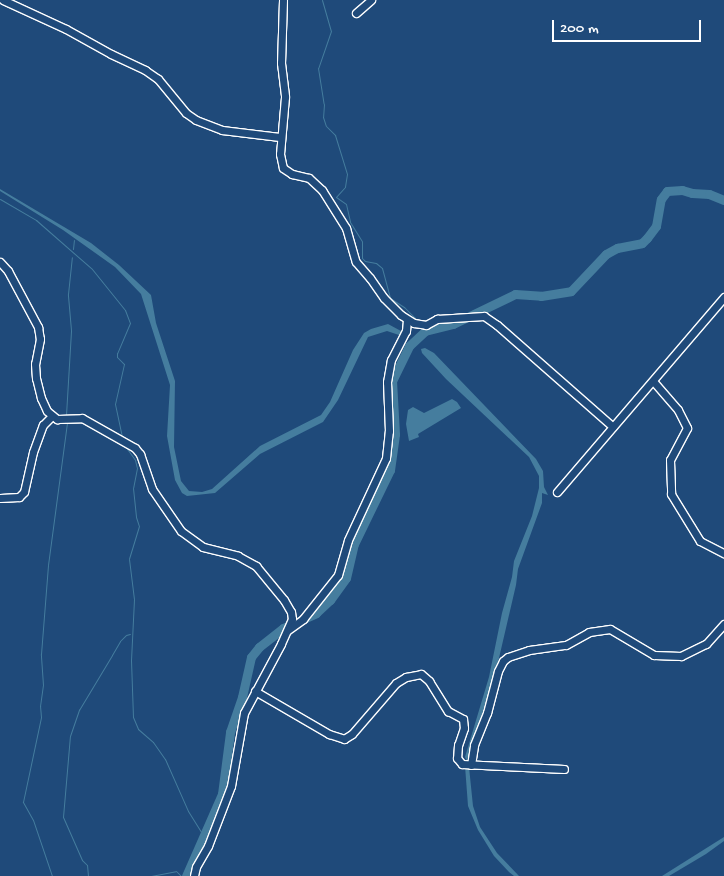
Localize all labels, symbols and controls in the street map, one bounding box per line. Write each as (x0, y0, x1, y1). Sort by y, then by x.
scale bar (554, 10, 703, 42)
text: 200 m (560, 20, 599, 38)

